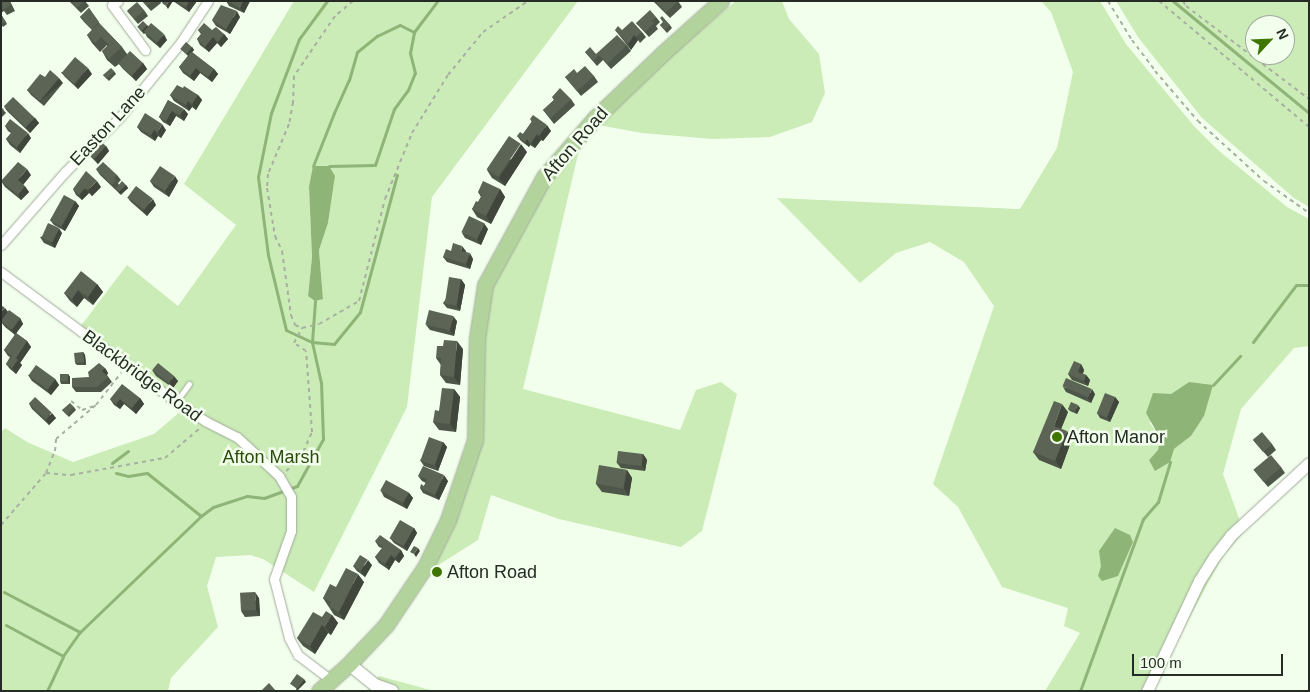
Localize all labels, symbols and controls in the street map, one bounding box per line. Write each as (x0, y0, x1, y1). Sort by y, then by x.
north arrow (1245, 15, 1295, 65)
text: N (1273, 26, 1292, 42)
street label: Easton Lane (66, 82, 150, 170)
street label: Afton Road (537, 103, 613, 185)
street label: Blackbridge Road (78, 326, 206, 426)
place label: Afton Manor (1067, 426, 1165, 448)
marker: Afton Manor (1051, 431, 1063, 443)
park label: Afton Marsh (222, 446, 320, 468)
place label: Afton Road (447, 561, 537, 583)
marker: Afton Road (431, 566, 443, 578)
scale bar (1135, 644, 1286, 676)
text: 100 m (1140, 654, 1182, 671)

